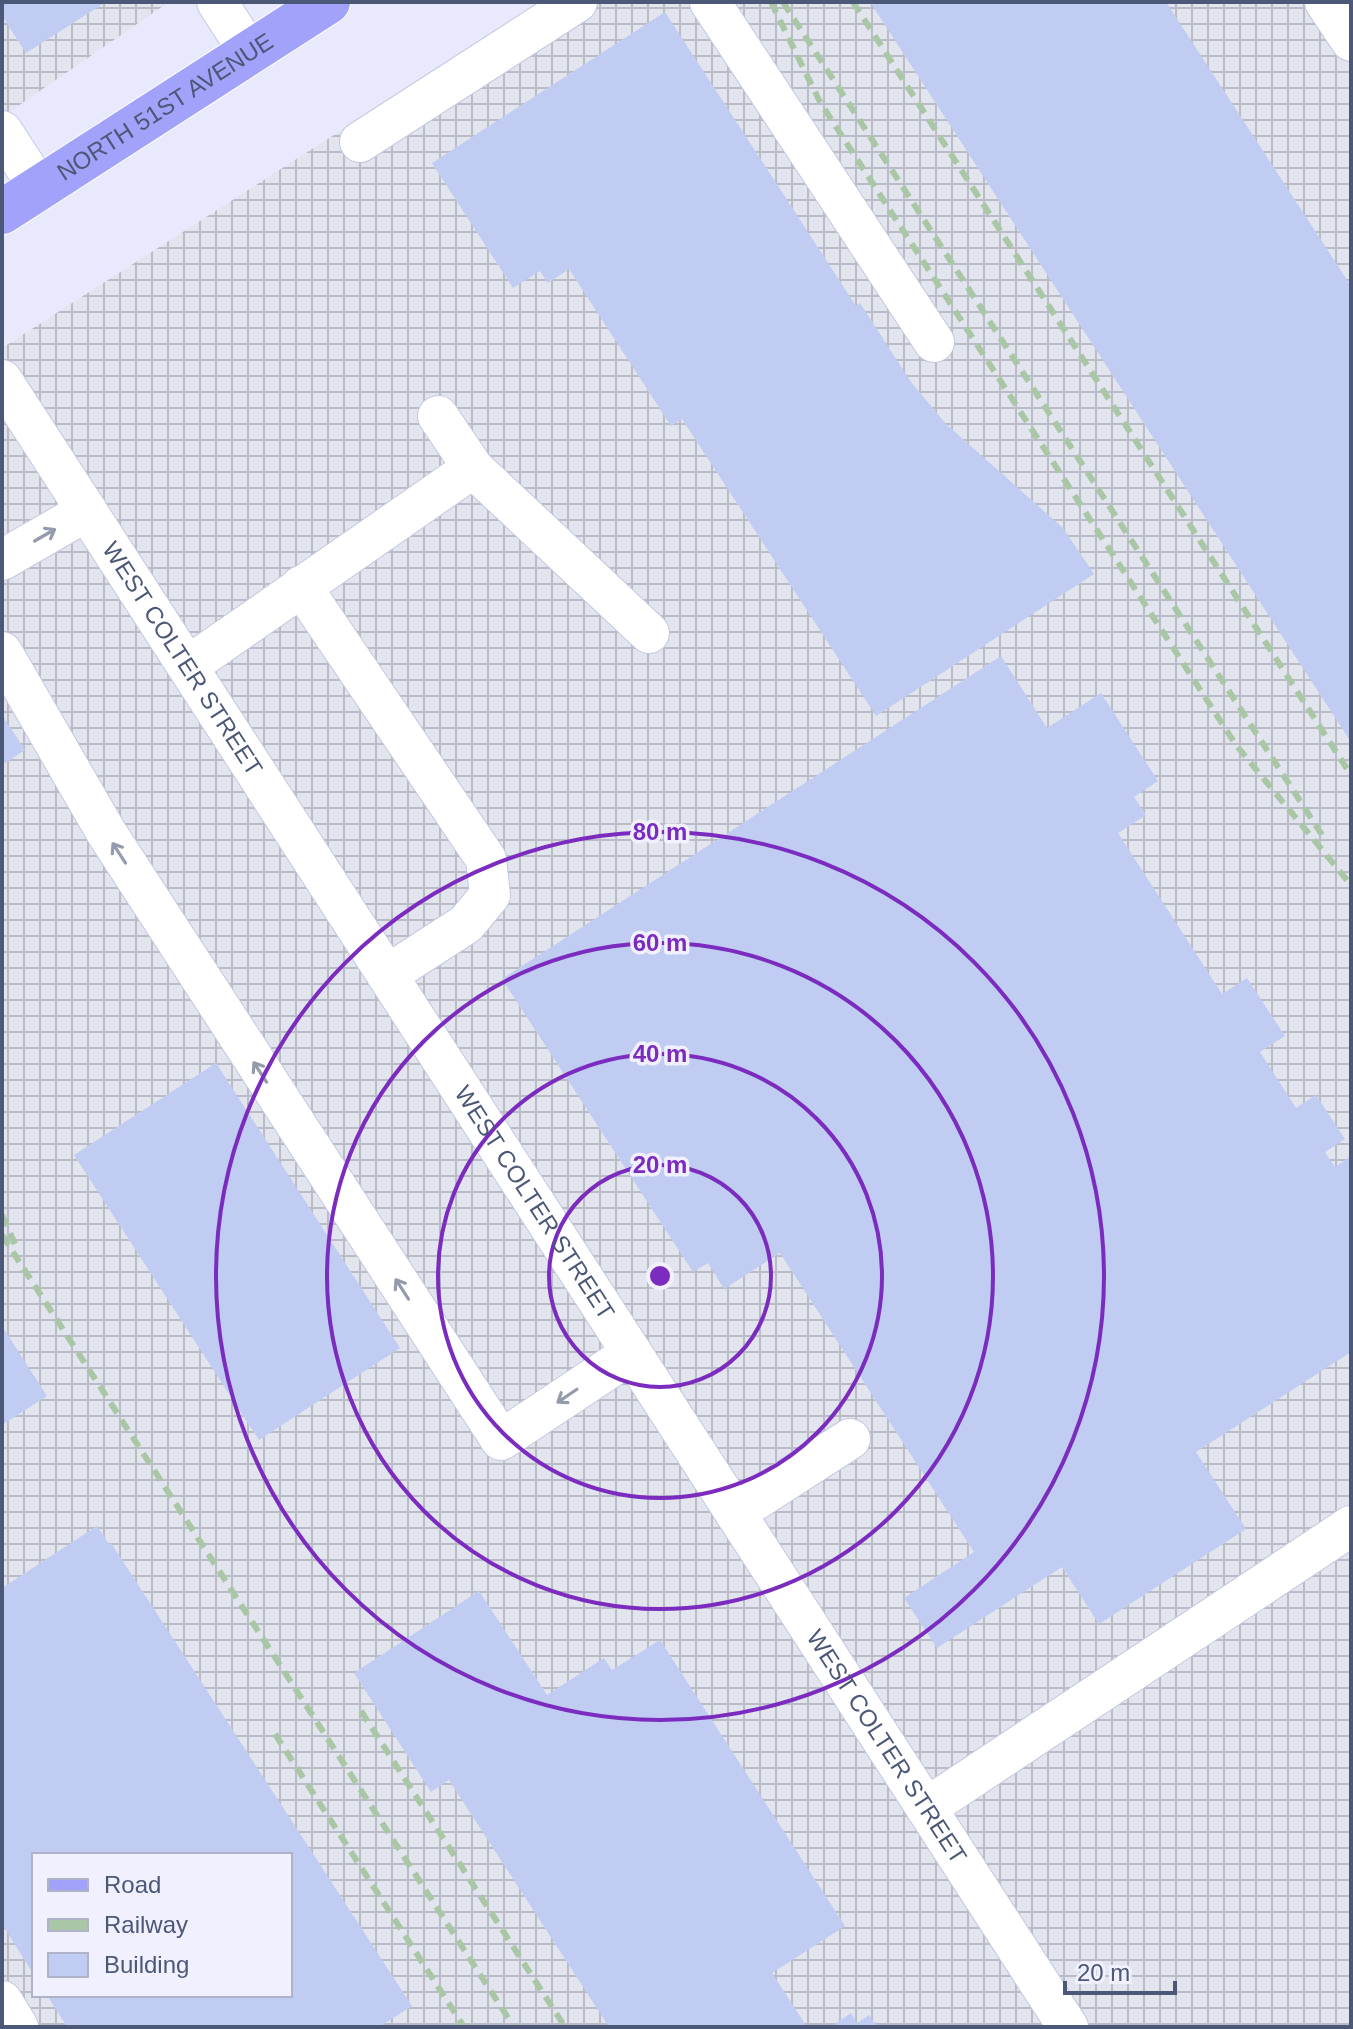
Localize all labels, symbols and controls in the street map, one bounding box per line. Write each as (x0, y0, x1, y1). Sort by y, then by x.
street label: NORTH 51ST AVENUE (52, 27, 278, 186)
one-way arrow (32, 527, 56, 542)
street label: WEST COLTER STREET (97, 537, 268, 780)
text: 80 m (633, 818, 687, 845)
one-way arrow (111, 842, 127, 865)
text: 60 m (633, 929, 687, 956)
text: 40 m (633, 1040, 687, 1067)
one-way arrow (251, 1061, 267, 1084)
street label: WEST COLTER STREET (450, 1081, 620, 1324)
text: 20 m (633, 1151, 687, 1178)
centre of rings (646, 1262, 674, 1290)
one-way arrow (394, 1279, 410, 1301)
one-way arrow (556, 1388, 579, 1404)
street label: WEST COLTER STREET (802, 1625, 973, 1868)
legend (32, 1853, 292, 1997)
text: Road (104, 1871, 161, 1898)
text: Railway (104, 1911, 188, 1938)
scale bar (1065, 1945, 1175, 1995)
text: Building (104, 1951, 189, 1978)
text: 20 m (1077, 1959, 1130, 1986)

